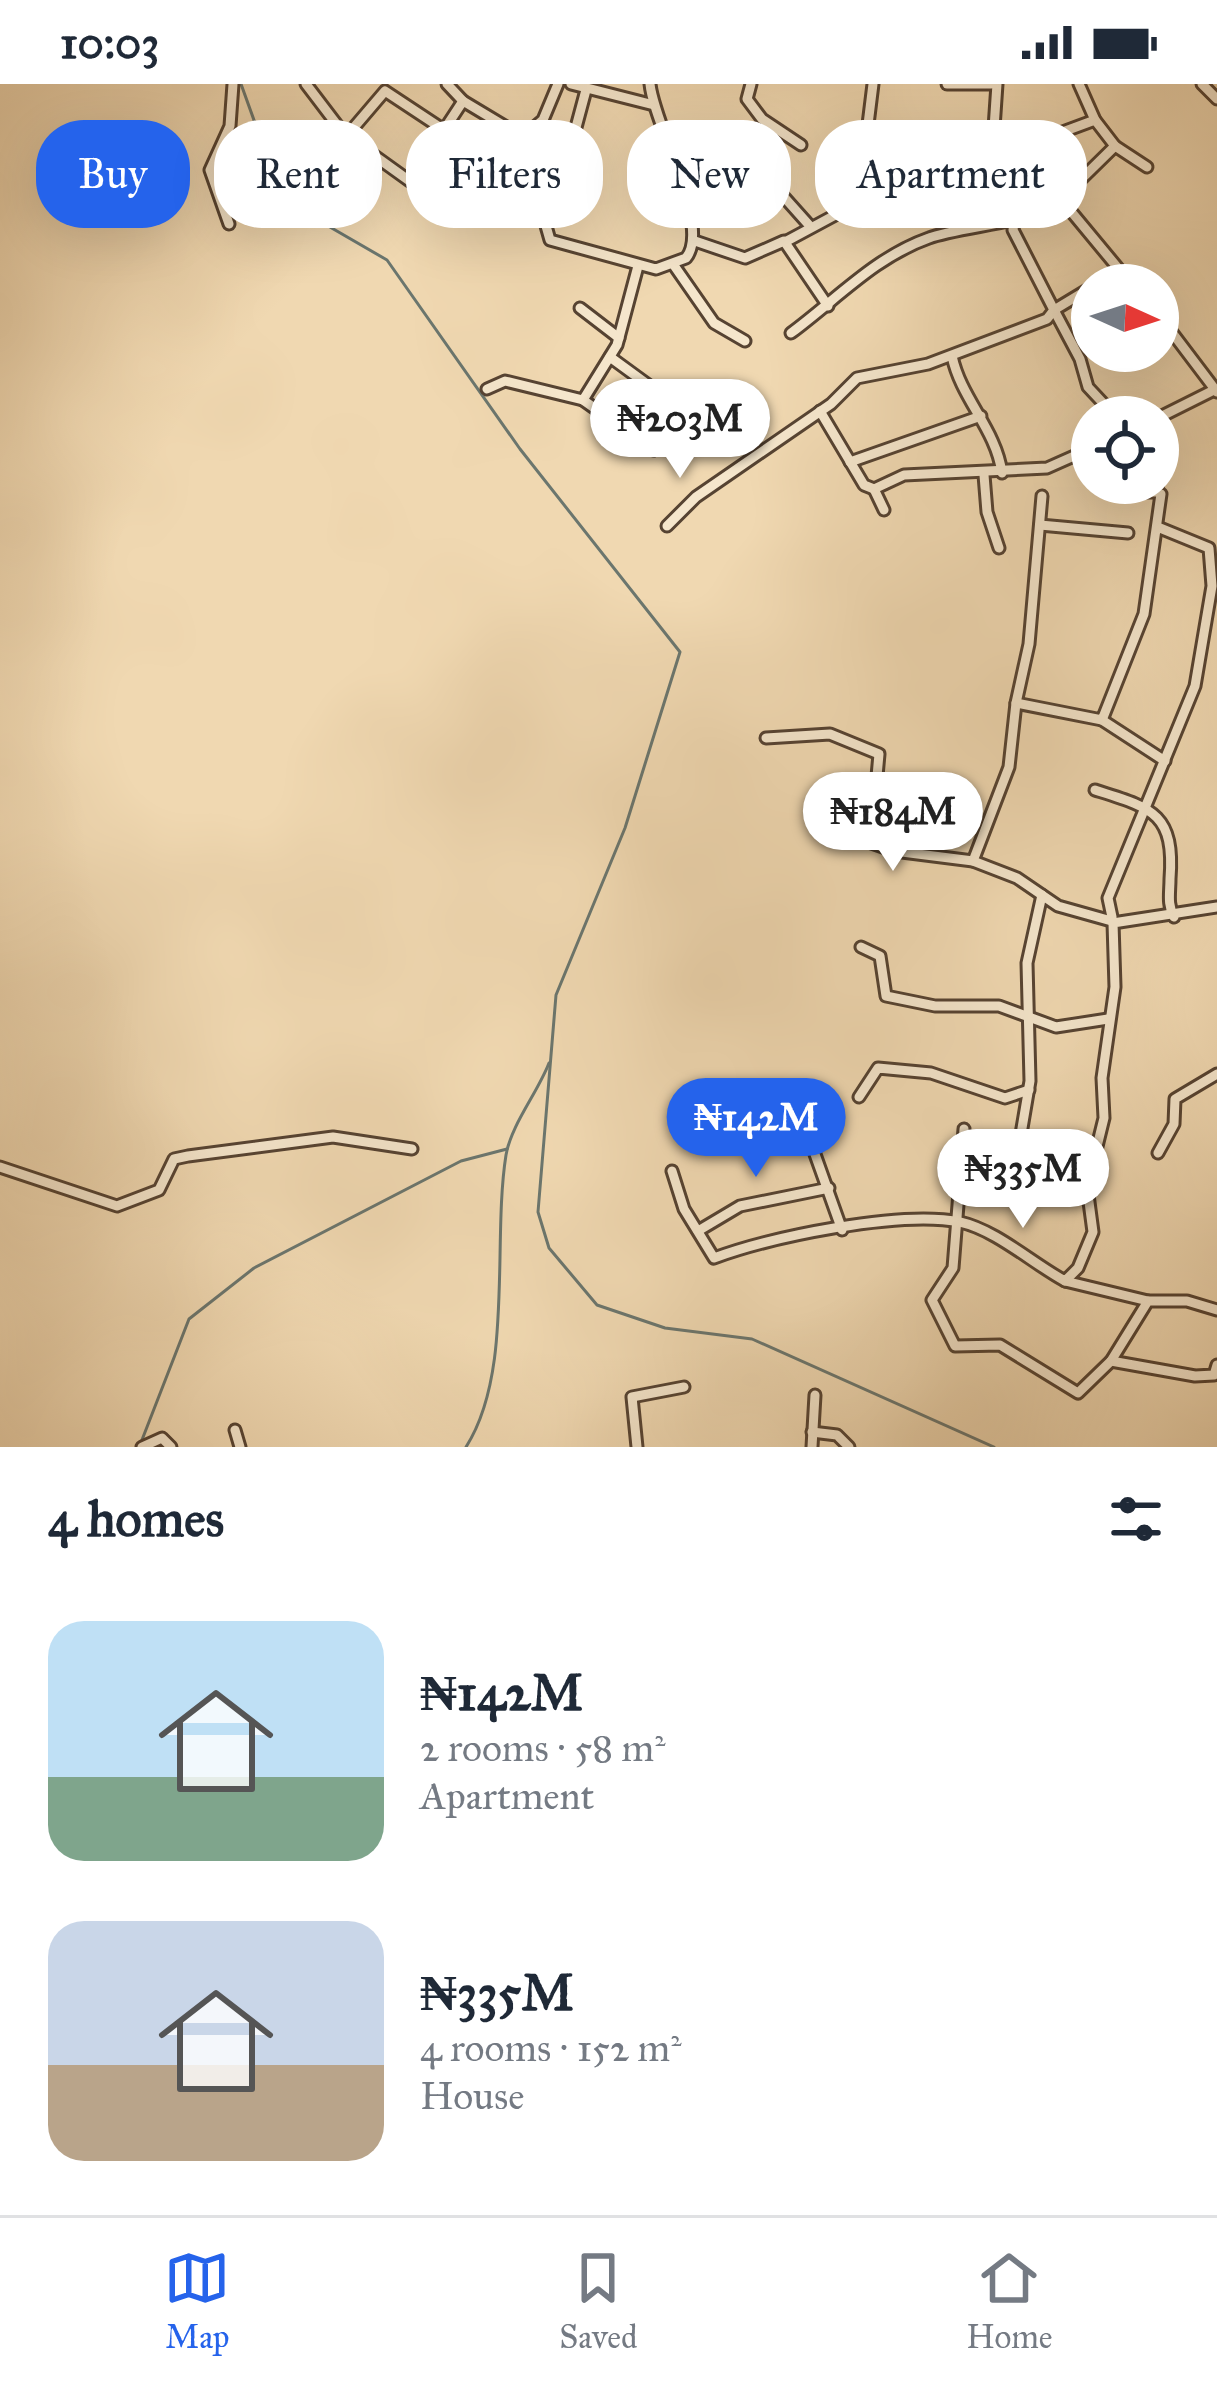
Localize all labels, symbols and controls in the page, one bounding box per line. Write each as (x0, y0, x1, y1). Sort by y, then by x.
text: 10:03 (60, 15, 159, 70)
chip: Buy (36, 120, 190, 228)
chip: Rent (214, 120, 382, 228)
chip: Filters (406, 120, 603, 228)
chip: New (627, 120, 791, 228)
chip: Apartment (815, 120, 1087, 228)
north arrow (1071, 264, 1179, 372)
map controls (1071, 264, 1179, 504)
pin: ₦203M (596, 379, 764, 481)
text: ₦203M (617, 394, 743, 442)
button: locate (1071, 396, 1179, 504)
pin: ₦184M (809, 772, 977, 874)
text: ₦184M (830, 787, 956, 835)
pin: ₦142M (672, 1078, 840, 1180)
text: ₦142M (694, 1093, 818, 1141)
pin: ₦335M (939, 1129, 1107, 1231)
text: ₦335M (964, 1144, 1082, 1192)
icon: filters (1103, 1486, 1169, 1552)
text: 4 homes (48, 1488, 224, 1550)
text: ₦142M (420, 1662, 583, 1724)
icon: home (144, 1669, 288, 1813)
text: 2 rooms · 58 m² (420, 1724, 666, 1772)
text: Apartment (420, 1772, 594, 1820)
text: ₦335M (420, 1962, 574, 2024)
icon: home (144, 1969, 288, 2113)
text: 4 rooms · 152 m² (420, 2024, 682, 2072)
text: House (420, 2072, 524, 2120)
tab: Map (164, 2245, 230, 2357)
tab: Saved (559, 2245, 638, 2357)
tab: Home (966, 2245, 1053, 2357)

